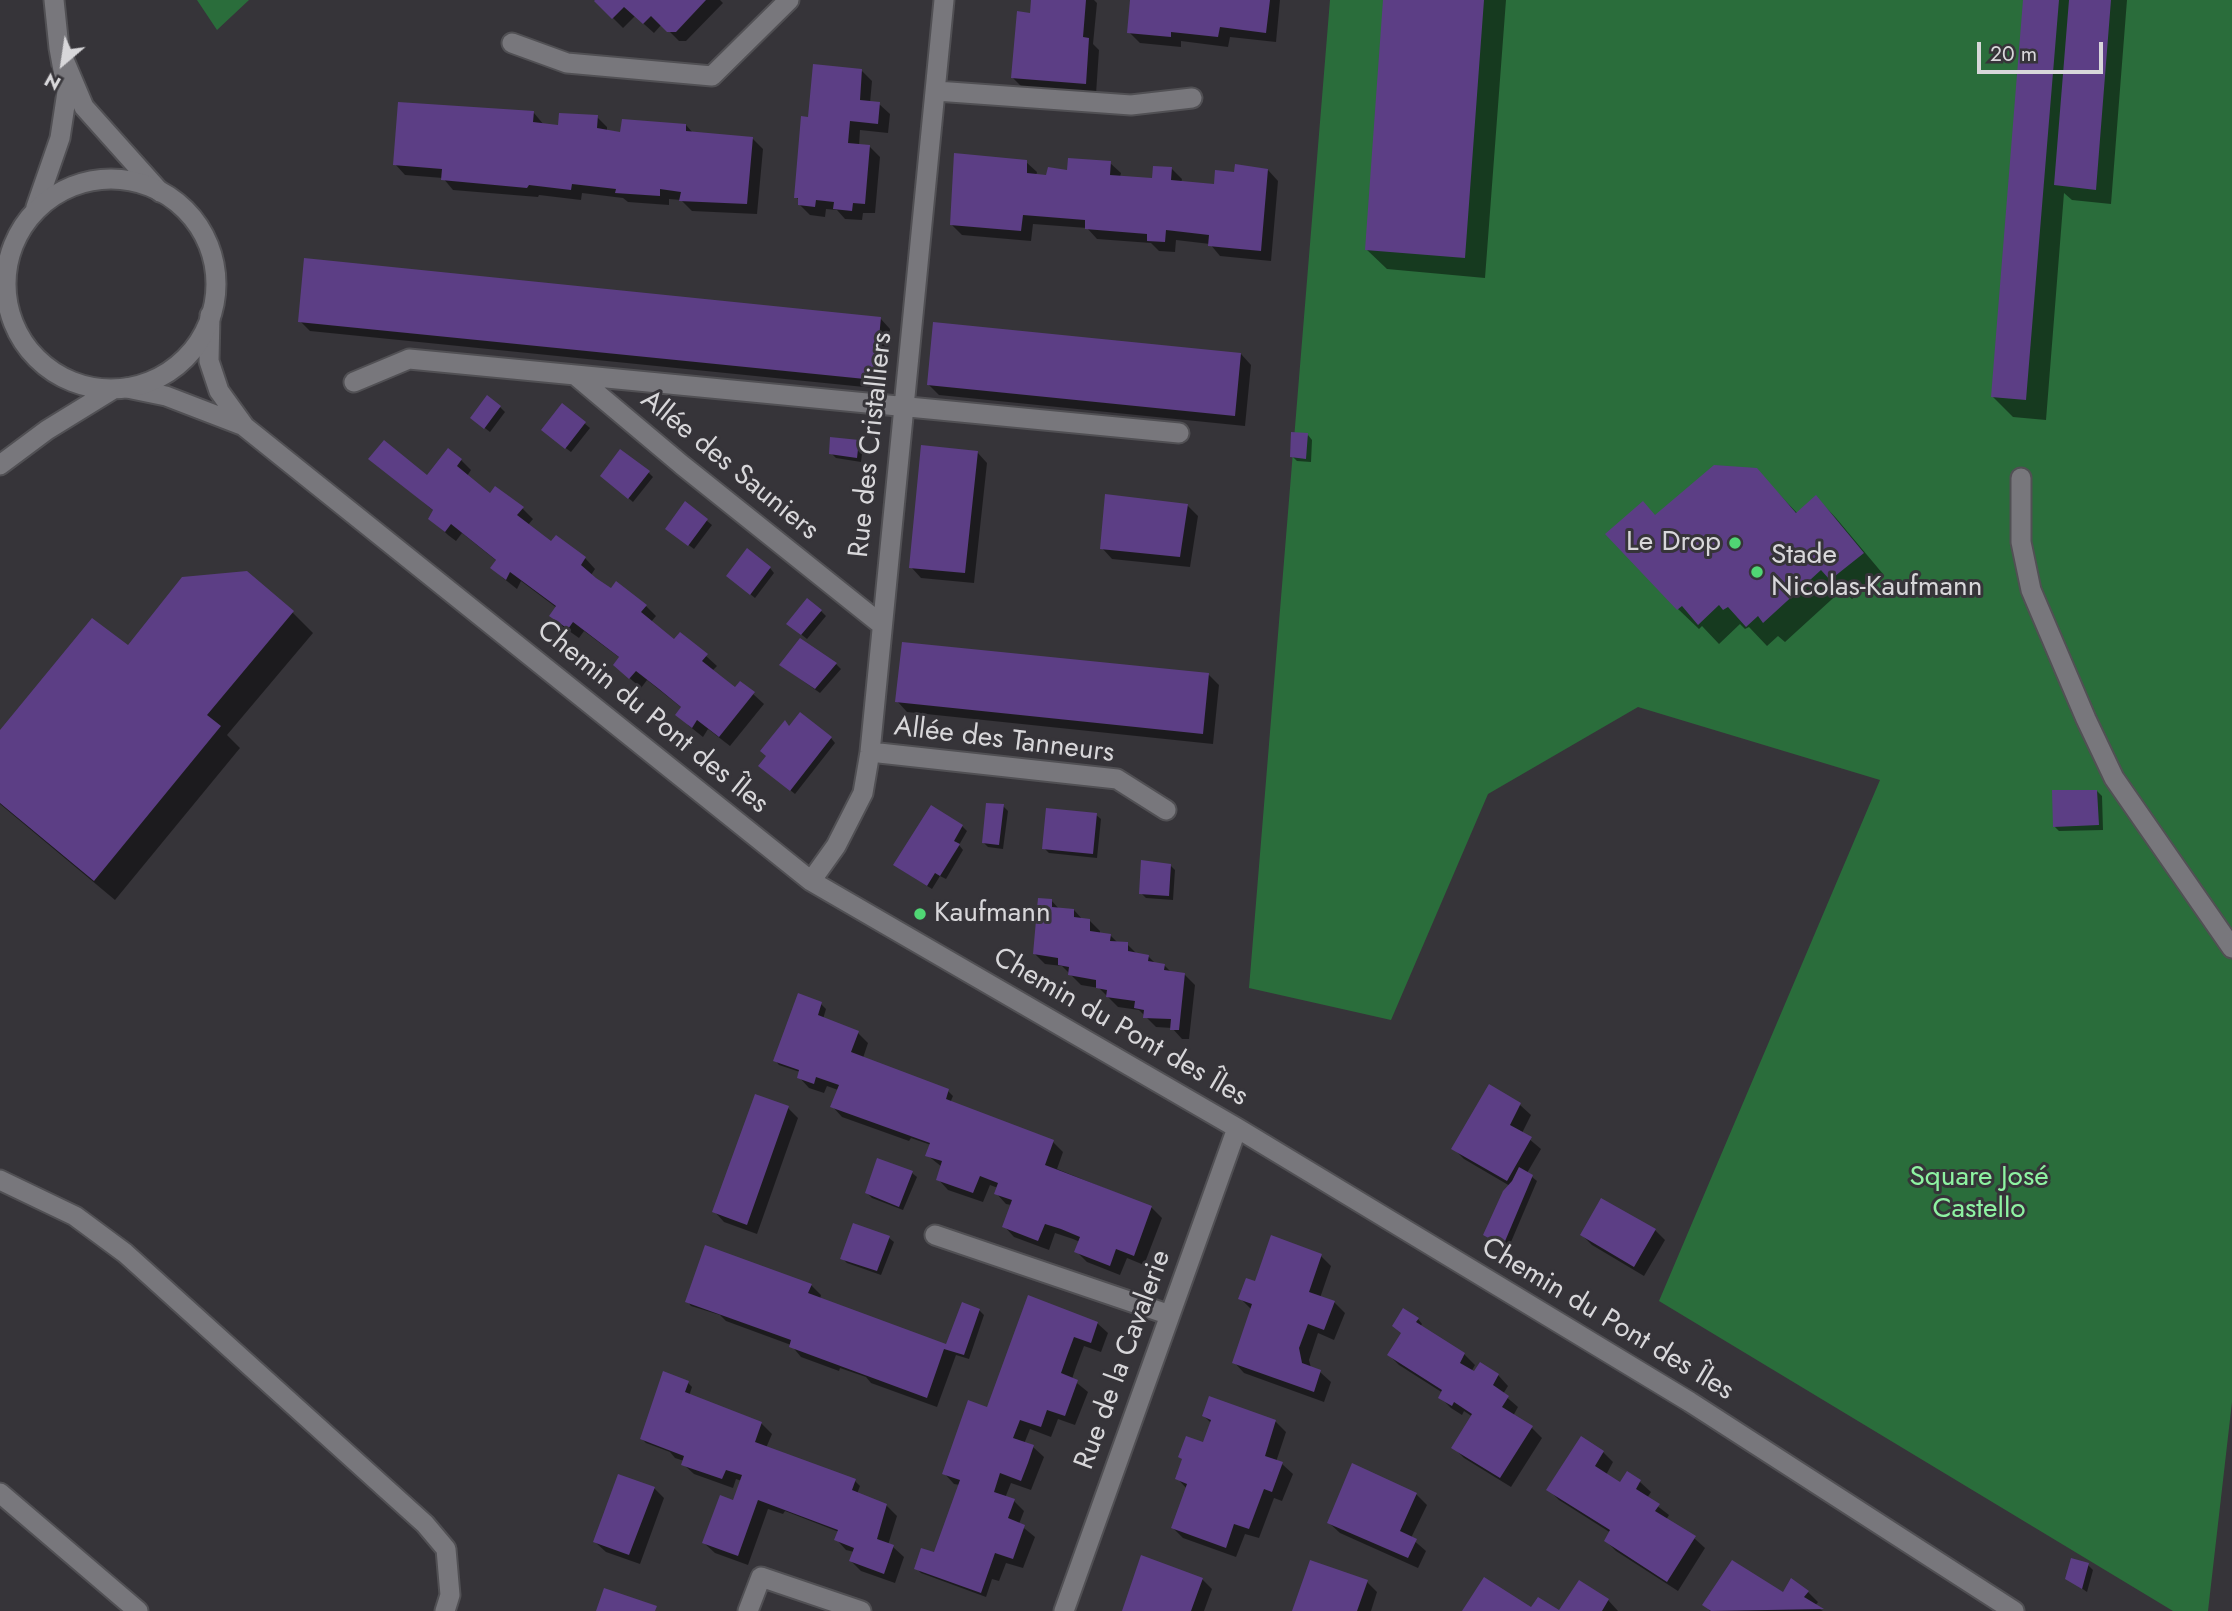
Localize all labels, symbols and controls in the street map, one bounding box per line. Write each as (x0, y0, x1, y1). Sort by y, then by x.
north arrow (28, 28, 98, 98)
scale bar (1980, 28, 2106, 72)
text: 20 m (1990, 39, 2037, 69)
text: N (39, 66, 66, 97)
street label: Rue des Cristalliers (843, 331, 901, 559)
street label: Allée des Sauniers (633, 384, 825, 548)
place label: Le Drop (1626, 526, 1721, 560)
marker: Le Drop (1727, 535, 1743, 551)
place label: Stade Nicolas-Kaufmann (1771, 539, 1982, 605)
marker: Stade Nicolas-Kaufmann (1749, 564, 1765, 580)
street label: Chemin du Pont des Îles (529, 614, 775, 822)
street label: Allée des Tanneurs (892, 711, 1116, 771)
place label: Kaufmann (934, 897, 1051, 931)
marker: Kaufmann (912, 906, 928, 922)
street label: Chemin du Pont des Îles (987, 941, 1253, 1115)
park label: Square José Castello (1909, 1161, 2049, 1227)
street label: Chemin du Pont des Îles (1475, 1231, 1739, 1409)
street label: Rue de la Cavalerie (1069, 1246, 1179, 1474)

